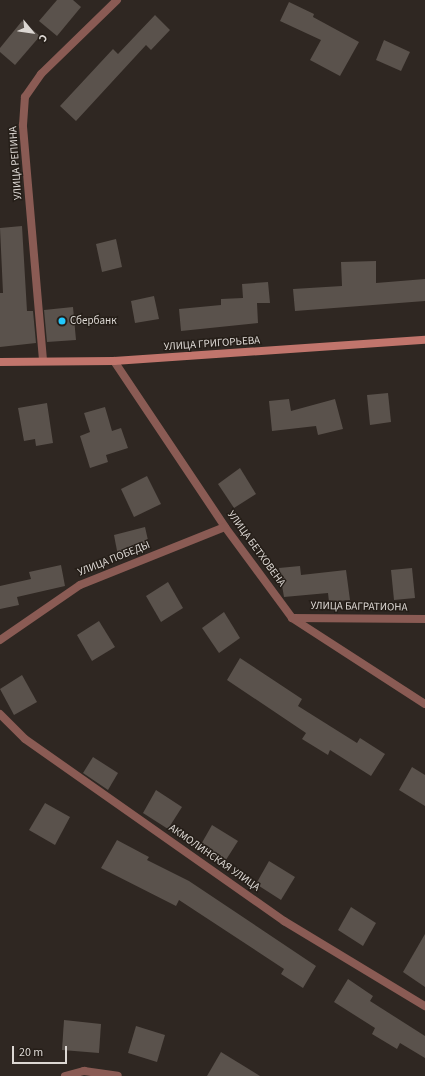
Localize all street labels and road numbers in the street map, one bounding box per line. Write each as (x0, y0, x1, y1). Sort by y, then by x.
street label: УЛИЦА РЕПИНА (7, 126, 25, 200)
street label: УЛИЦА ГРИГОРЬЕВА (163, 334, 261, 354)
street label: УЛИЦА БЕТХОВЕНА (224, 509, 288, 589)
street label: УЛИЦА ПОБЕДЫ (76, 539, 152, 579)
street label: УЛИЦА БАГРАТИОНА (310, 600, 408, 614)
street label: АКМОЛИНСКАЯ УЛИЦА (166, 822, 262, 894)

